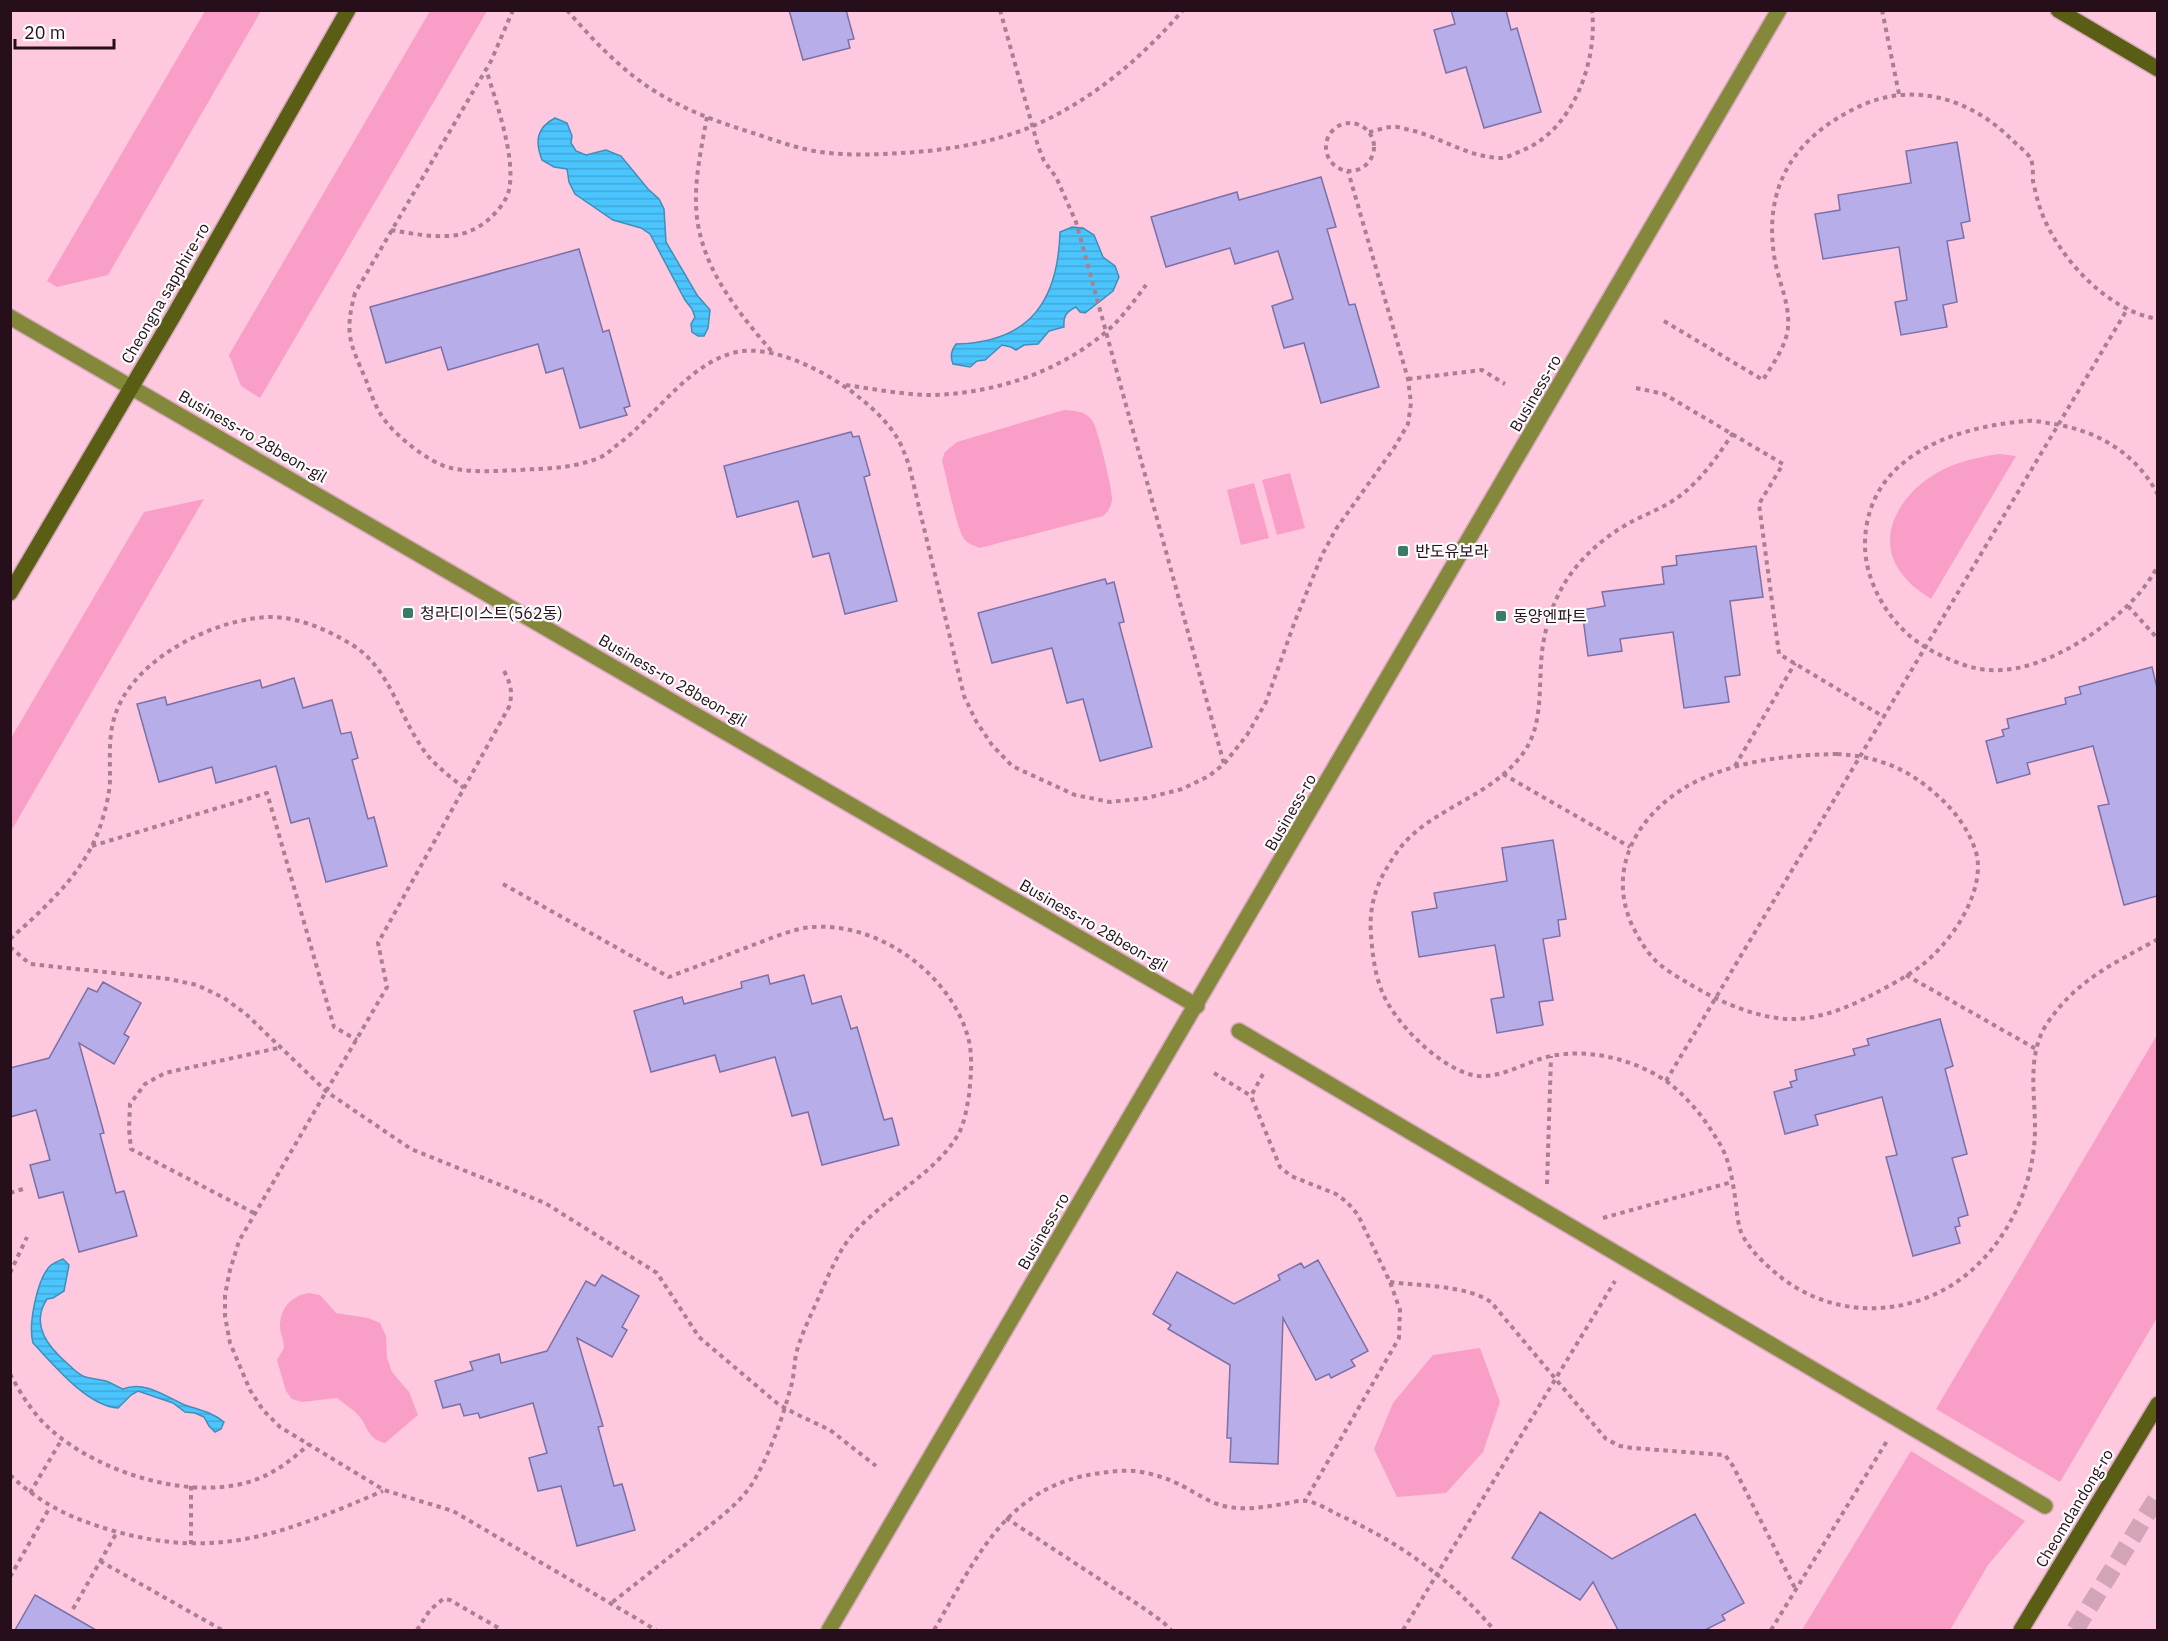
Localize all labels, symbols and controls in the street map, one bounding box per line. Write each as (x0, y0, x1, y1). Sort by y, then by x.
scale bar (15, 12, 114, 50)
text: 20 m (24, 21, 66, 44)
street label: Cheongna sapphire-ro (116, 219, 214, 367)
street label: Business-ro (1505, 351, 1565, 435)
street label: Business-ro 28beon-gil (175, 385, 331, 487)
place label: 반도유보라 (1415, 541, 1489, 561)
marker: 반도유보라 (1396, 544, 1410, 558)
place label: 청라디이스트(562동) (420, 603, 563, 623)
marker: 청라디이스트(562동) (401, 606, 415, 620)
place label: 동양엔파트 (1513, 606, 1587, 626)
marker: 동양엔파트 (1494, 609, 1508, 623)
street label: Business-ro 28beon-gil (595, 629, 751, 731)
street label: Business-ro (1260, 770, 1320, 854)
street label: Business-ro 28beon-gil (1016, 874, 1172, 976)
street label: Business-ro (1013, 1189, 1073, 1273)
street label: Cheomdandong-ro (2031, 1445, 2117, 1571)

